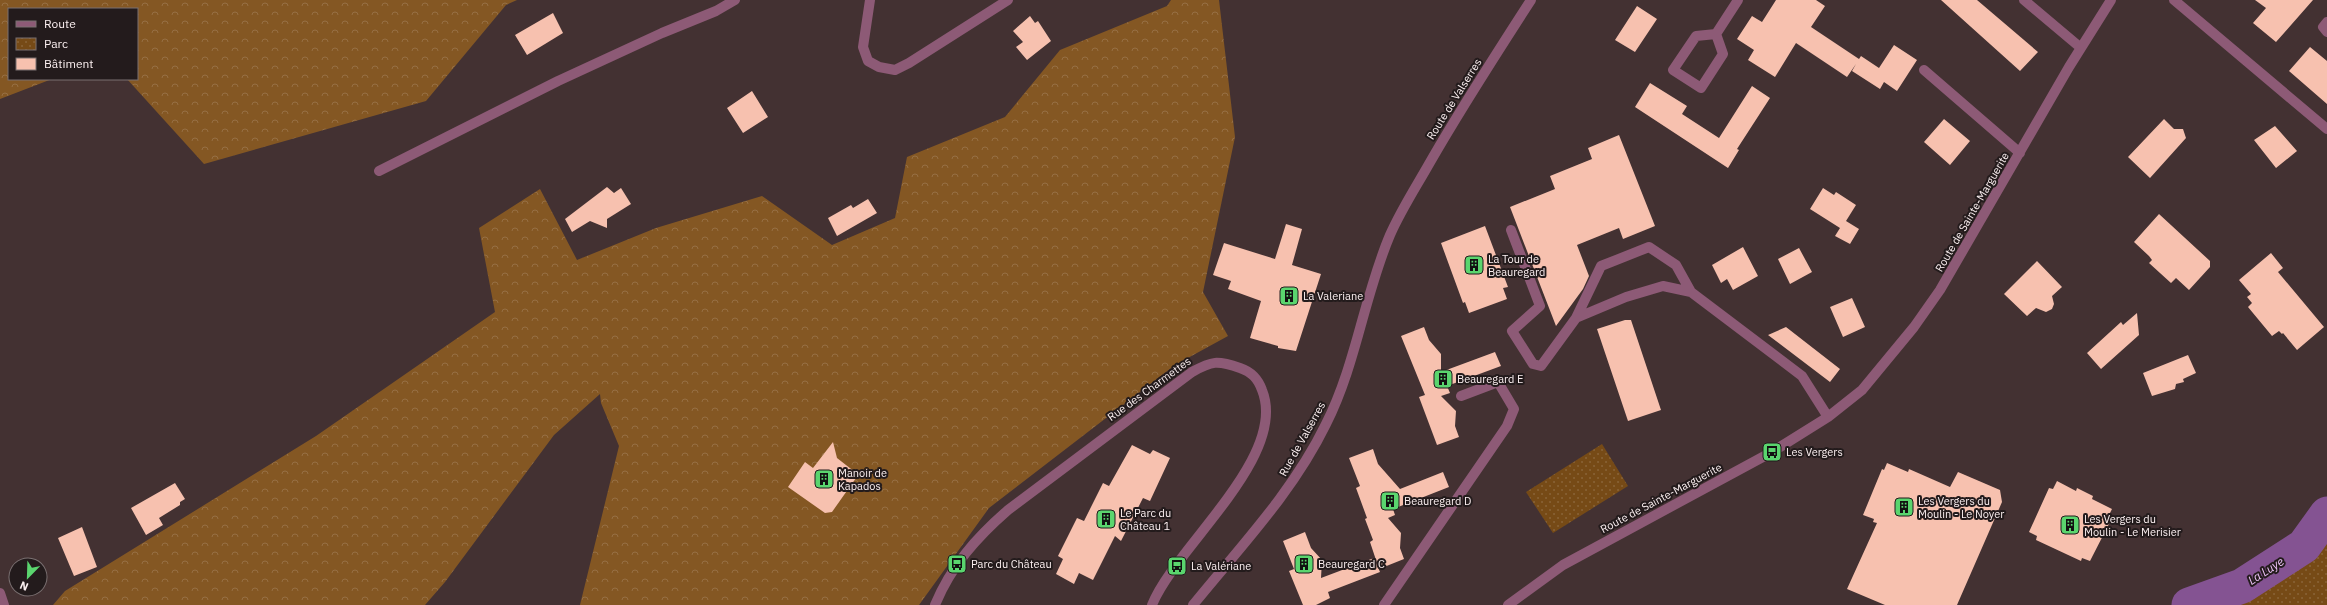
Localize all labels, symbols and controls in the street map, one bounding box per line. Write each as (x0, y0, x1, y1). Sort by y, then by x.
legend (8, 8, 138, 80)
text: Route (44, 16, 76, 31)
text: Parc (44, 36, 68, 51)
text: Bâtiment (44, 56, 94, 71)
street label: Route de Valserres (1423, 56, 1485, 142)
street label: Route de Sainte-Marguerite (1932, 150, 2012, 274)
place label: La Tour de Beauregard (1488, 252, 1545, 279)
building icon: La Tour de Beauregard (1463, 254, 1485, 276)
building icon: La Valeriane (1278, 285, 1300, 307)
place label: La Valeriane (1303, 289, 1363, 303)
street label: Rue des Charmettes (1104, 354, 1194, 424)
building icon: Beauregard E (1432, 368, 1454, 390)
place label: Beauregard E (1457, 372, 1523, 386)
street label: Rue de Valserres (1276, 399, 1328, 479)
bus stop icon: Les Vergers (1761, 441, 1783, 463)
place label: Les Vergers (1786, 445, 1843, 459)
street label: Route de Sainte-Marguerite (1598, 460, 1724, 536)
place label: Manoir de Kapados (838, 466, 887, 493)
building icon: Manoir de Kapados (813, 468, 835, 490)
building icon: Beauregard D (1379, 490, 1401, 512)
place label: Beauregard D (1404, 494, 1471, 508)
place label: Les Vergers du Moulin - Le Noyer (1918, 494, 2004, 521)
building icon: Les Vergers du Moulin - Le Noyer (1893, 496, 1915, 518)
place label: Le Parc du Château 1 (1120, 506, 1171, 533)
building icon: Le Parc du Château 1 (1095, 508, 1117, 530)
place label: Les Vergers du Moulin - Le Merisier (2084, 512, 2181, 539)
building icon: Les Vergers du Moulin - Le Merisier (2059, 514, 2081, 536)
bus stop icon: Parc du Château (946, 553, 968, 575)
building icon: Beauregard C (1293, 553, 1315, 575)
water label: La Luye (2245, 553, 2286, 588)
bus stop icon: La Valériane (1166, 555, 1188, 577)
north arrow (8, 557, 48, 597)
place label: Parc du Château (971, 557, 1052, 571)
place label: Beauregard C (1318, 557, 1385, 571)
place label: La Valériane (1191, 559, 1251, 573)
text: N (18, 578, 30, 594)

